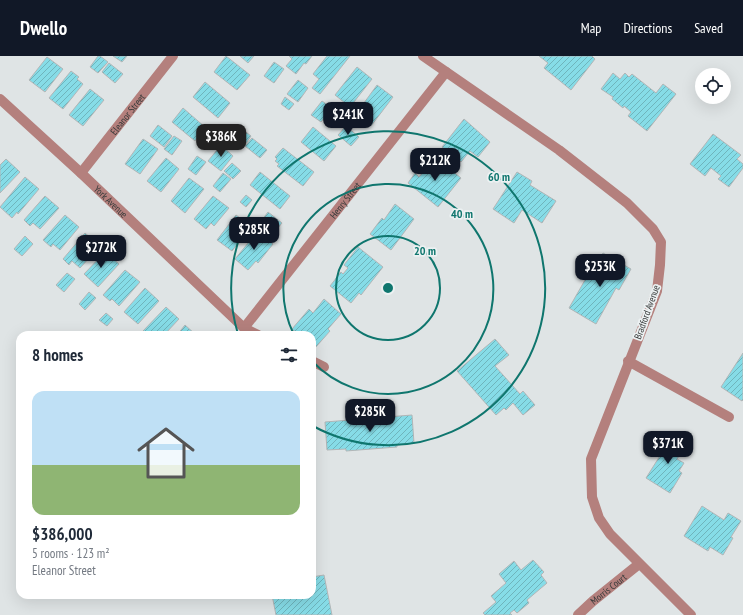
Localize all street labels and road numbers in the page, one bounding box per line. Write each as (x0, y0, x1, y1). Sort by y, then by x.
street label: Eleanor Street (107, 91, 148, 137)
street label: Henry Street (327, 179, 364, 221)
street label: York Avenue (91, 182, 131, 221)
street label: Bradford Avenue (631, 283, 663, 341)
street label: Morris Court (588, 570, 629, 607)

